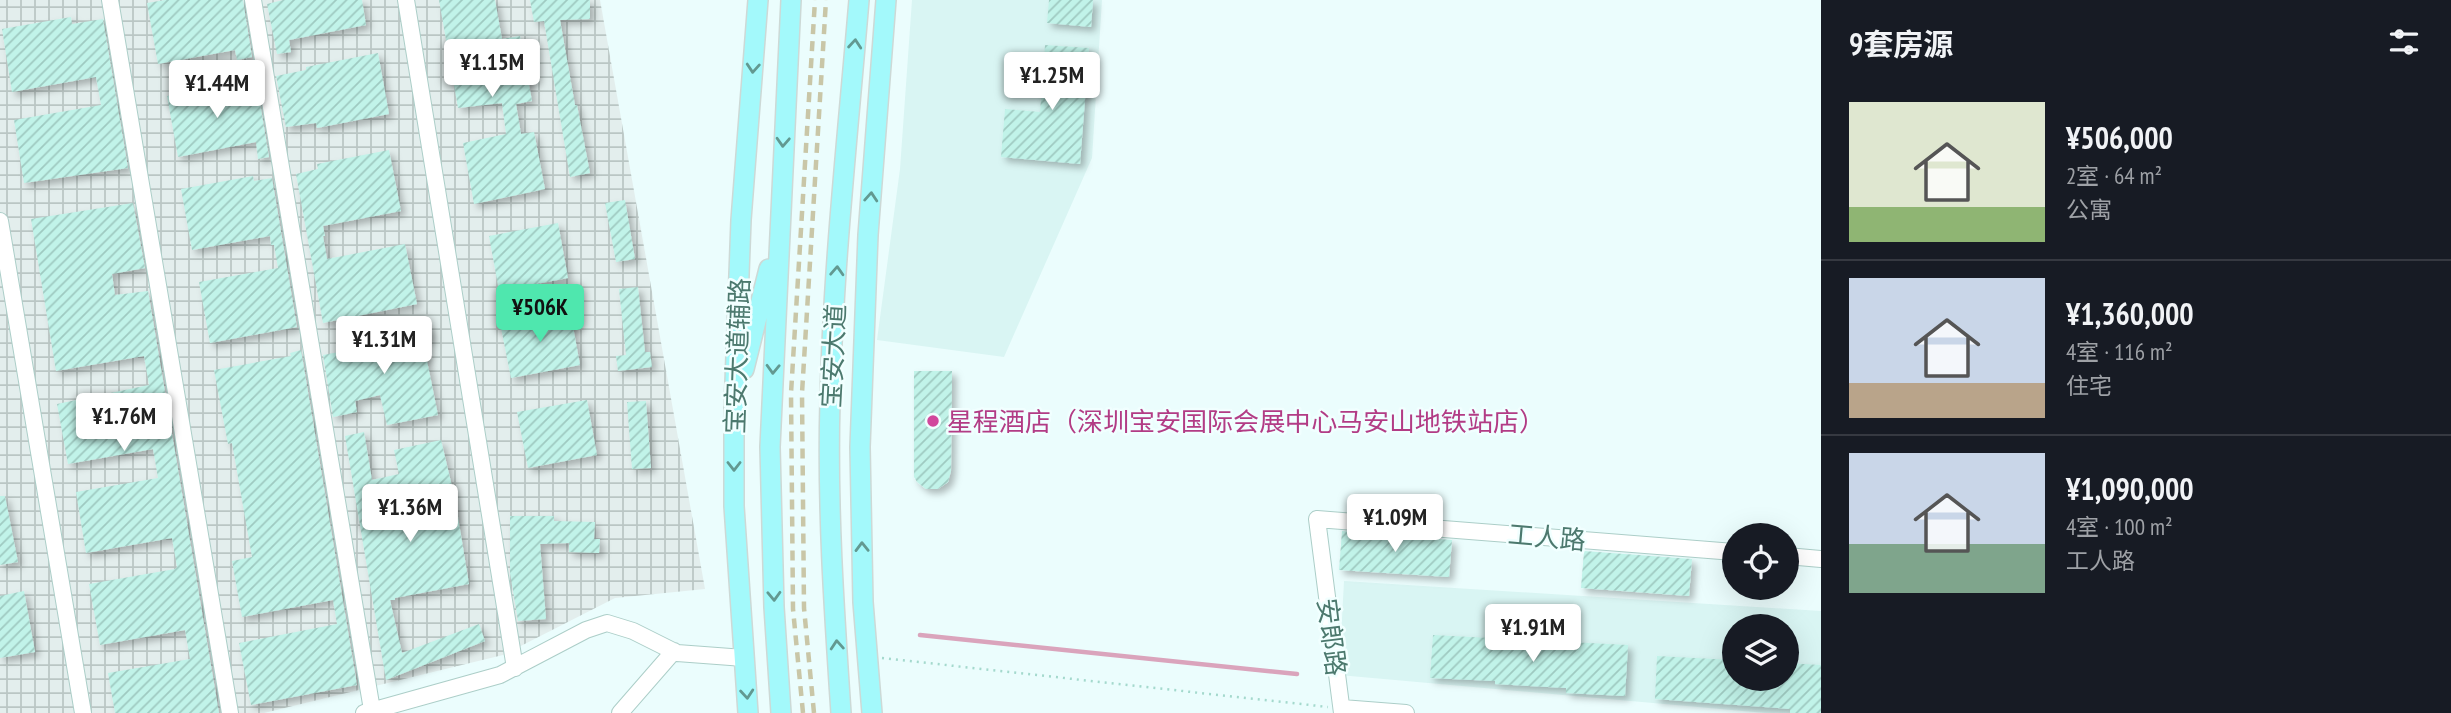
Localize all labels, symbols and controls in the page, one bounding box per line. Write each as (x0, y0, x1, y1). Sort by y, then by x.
icon: filters (2385, 23, 2423, 61)
text: 9套房源 (1849, 24, 1953, 63)
one-way arrow (847, 38, 862, 49)
pin: ¥1.15M (435, 40, 549, 99)
text: ¥1.15M (460, 47, 524, 76)
pin: ¥1.25M (995, 52, 1109, 112)
pin: ¥1.44M (160, 60, 274, 120)
text: ¥1.25M (1020, 60, 1084, 89)
one-way arrow (746, 63, 761, 74)
text: ¥1.44M (185, 68, 249, 97)
text: ¥506,000 (2066, 118, 2173, 157)
icon: home (1905, 130, 1989, 214)
one-way arrow (776, 136, 791, 147)
text: 2室 · 64 m² (2066, 161, 2162, 190)
one-way arrow (863, 192, 878, 203)
text: 公寓 (2066, 195, 2112, 224)
one-way arrow (830, 265, 845, 276)
street label: 宝安大道辅路 (718, 277, 756, 435)
pin: ¥506K (491, 284, 589, 344)
text: ¥506K (512, 292, 568, 321)
text: ¥1,360,000 (2066, 294, 2194, 333)
street label: 宝安大道 (814, 303, 852, 409)
icon: home (1905, 306, 1989, 390)
pin: ¥1.31M (327, 316, 441, 376)
text: ¥1.31M (352, 324, 416, 353)
text: 4室 · 116 m² (2066, 337, 2173, 366)
one-way arrow (766, 364, 781, 375)
text: 住宅 (2066, 371, 2112, 400)
pin: ¥1.76M (67, 393, 181, 453)
text: ¥1.76M (92, 401, 156, 430)
place label: 星程酒店（深圳宝安国际会展中心马安山地铁站店） (947, 405, 1545, 438)
marker: 星程酒店（深圳宝安国际会展中心马安山地铁站店） (925, 413, 941, 429)
one-way arrow (726, 462, 742, 472)
text: ¥1,090,000 (2066, 469, 2194, 508)
icon: home (1905, 481, 1989, 565)
pin: ¥1.36M (353, 484, 467, 544)
text: ¥1.36M (378, 492, 442, 521)
pin: ¥1.09M (1338, 494, 1452, 554)
text: ¥1.09M (1363, 502, 1427, 531)
text: 4室 · 100 m² (2066, 512, 2173, 541)
street label: 工人路 (1507, 517, 1587, 557)
map controls (1722, 523, 1799, 691)
button: locate (1722, 523, 1799, 600)
one-way arrow (854, 541, 870, 552)
text: 工人路 (2066, 546, 2135, 575)
one-way arrow (766, 591, 782, 602)
street label: 安郎路 (1311, 596, 1353, 678)
pin: ¥1.91M (1476, 604, 1590, 664)
text: ¥1.91M (1501, 612, 1565, 641)
button: layers (1722, 614, 1799, 691)
one-way arrow (830, 639, 845, 650)
one-way arrow (739, 688, 754, 699)

